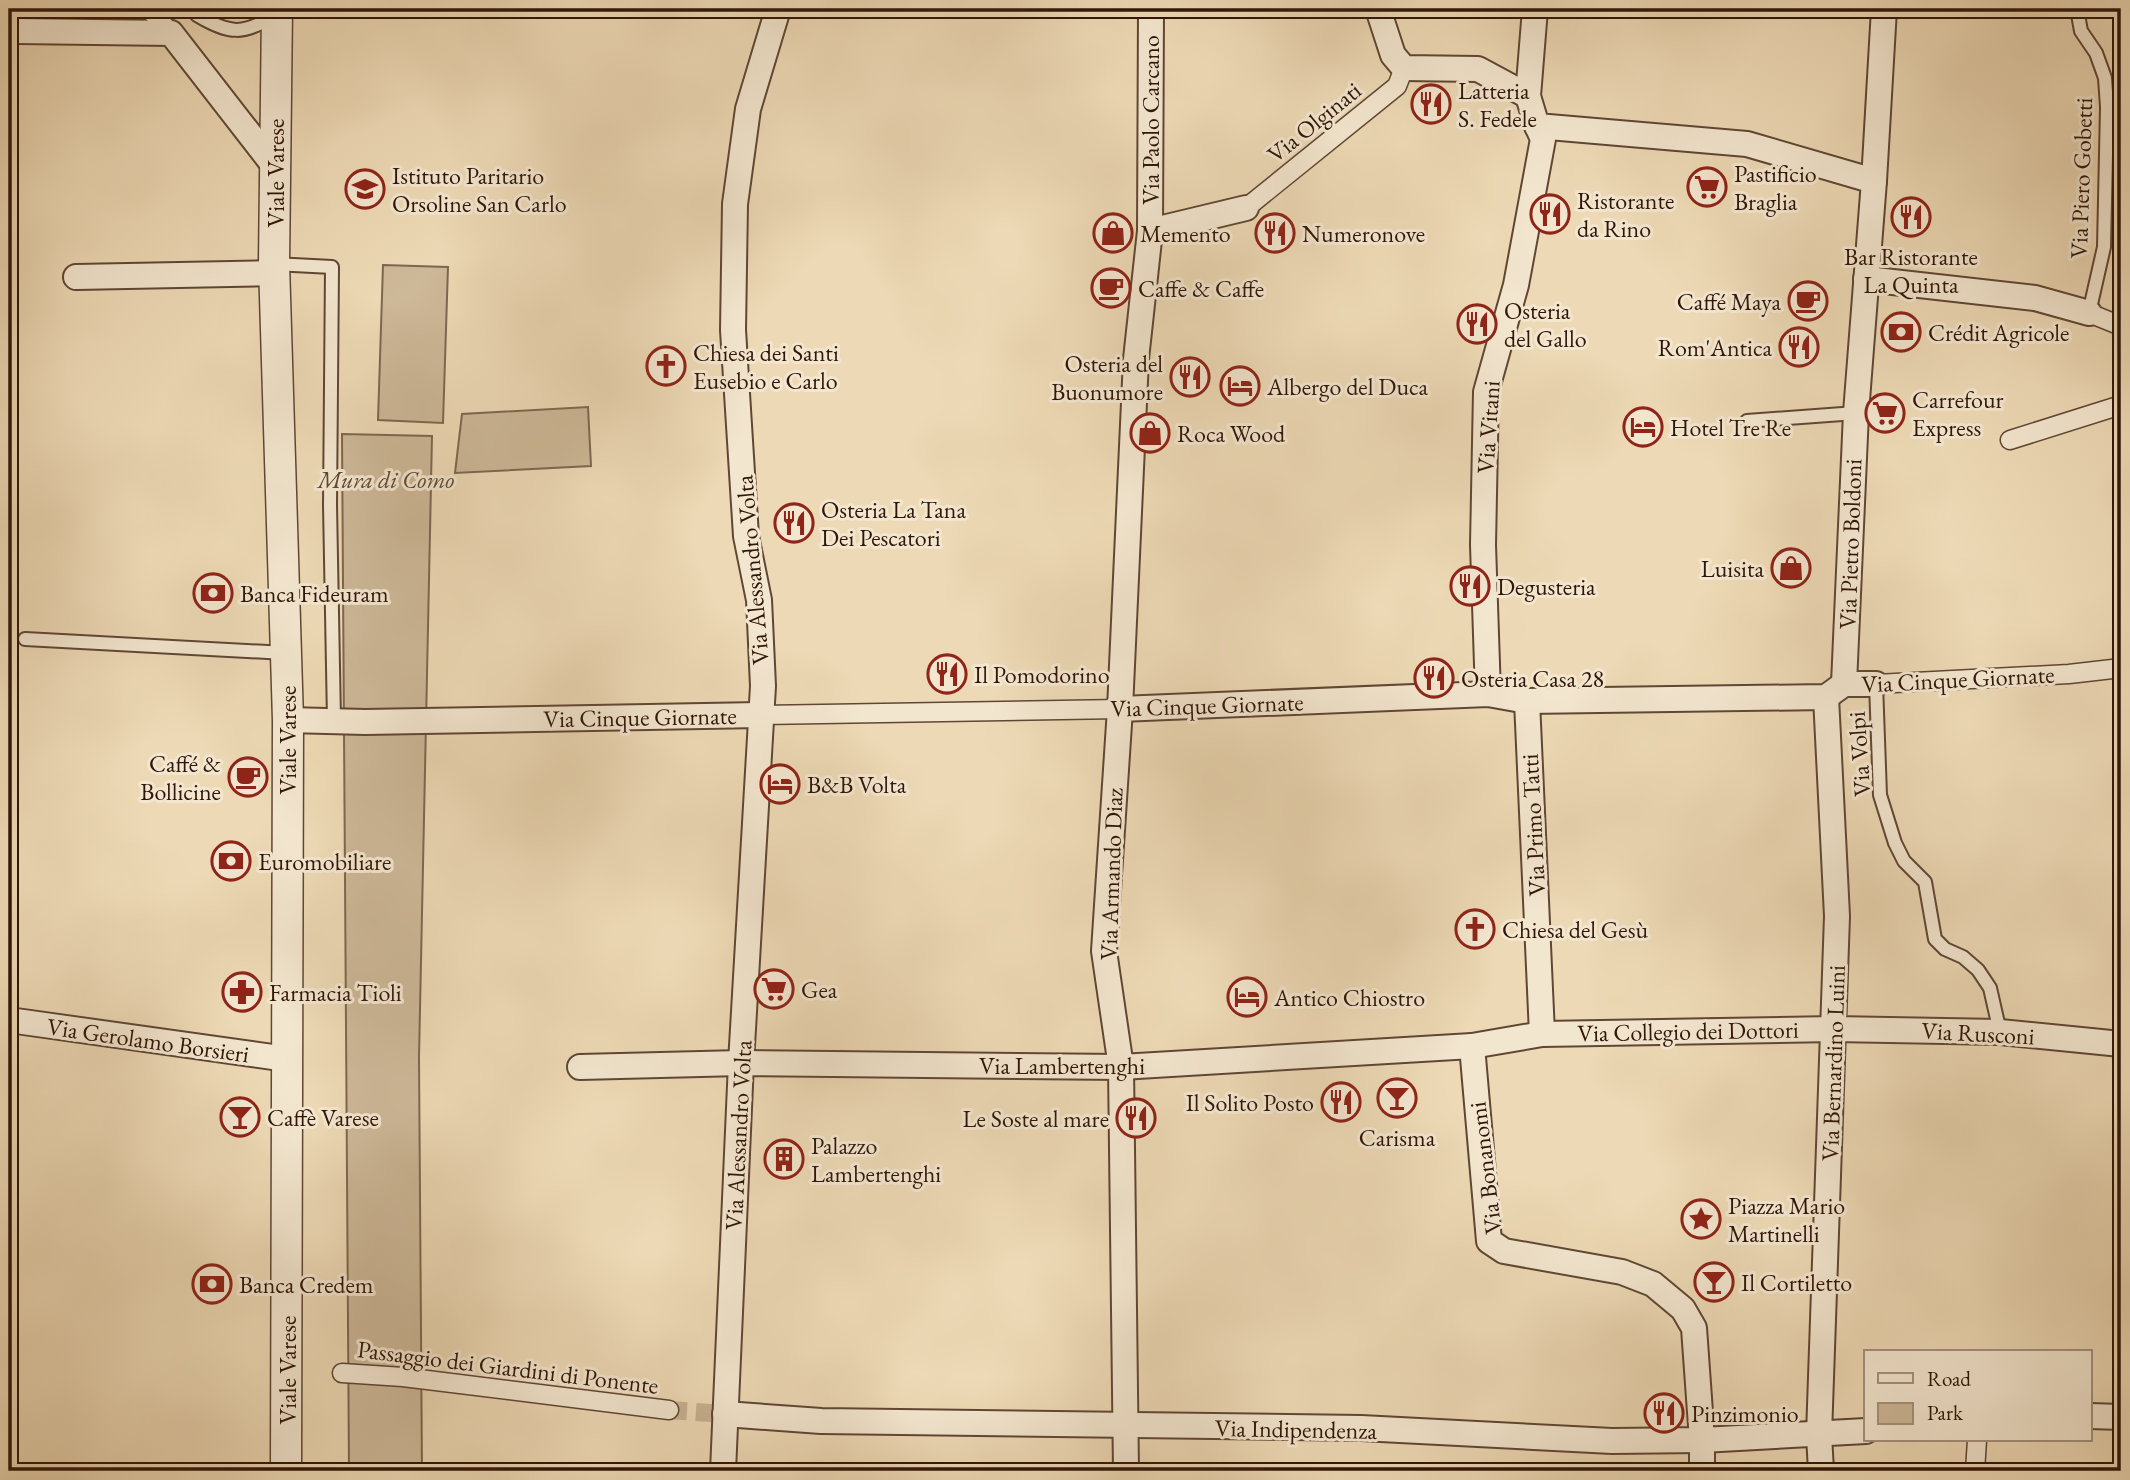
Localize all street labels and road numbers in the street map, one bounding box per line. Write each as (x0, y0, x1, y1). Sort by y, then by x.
street label: Via Paolo Carcano (1135, 35, 1166, 205)
street label: Via Olginati (1261, 75, 1367, 169)
street label: Via Piero Gobetti (2063, 97, 2099, 259)
street label: Viale Varese (260, 119, 291, 227)
street label: Via Vitani (1469, 379, 1507, 475)
street label: Via Pietro Boldoni (1832, 458, 1868, 630)
street label: Via Alessandro Volta (728, 473, 776, 666)
street label: Via Cinque Giornate (1861, 658, 2055, 700)
street label: Viale Varese (272, 686, 303, 794)
street label: Via Cinque Giornate (1110, 686, 1304, 724)
street label: Via Cinque Giornate (543, 700, 737, 734)
street label: Via Volpi (1841, 710, 1877, 798)
street label: Via Primo Tatti (1514, 753, 1552, 897)
street label: Via Armando Diaz (1093, 787, 1129, 961)
street label: Via Bernardino Luini (1814, 964, 1852, 1162)
street label: Via Gerolamo Borsieri (45, 1010, 251, 1070)
street label: Via Collegio dei Dottori (1577, 1014, 1799, 1048)
street label: Via Rusconi (1921, 1015, 2035, 1051)
street label: Via Alessandro Volta (718, 1039, 758, 1231)
street label: Via Lambertenghi (979, 1050, 1145, 1081)
street label: Via Bonanomi (1461, 1100, 1509, 1236)
street label: Viale Varese (272, 1316, 303, 1424)
street label: Passaggio dei Giardini di Ponente (356, 1333, 660, 1401)
street label: Via Indipendenza (1215, 1412, 1378, 1446)

